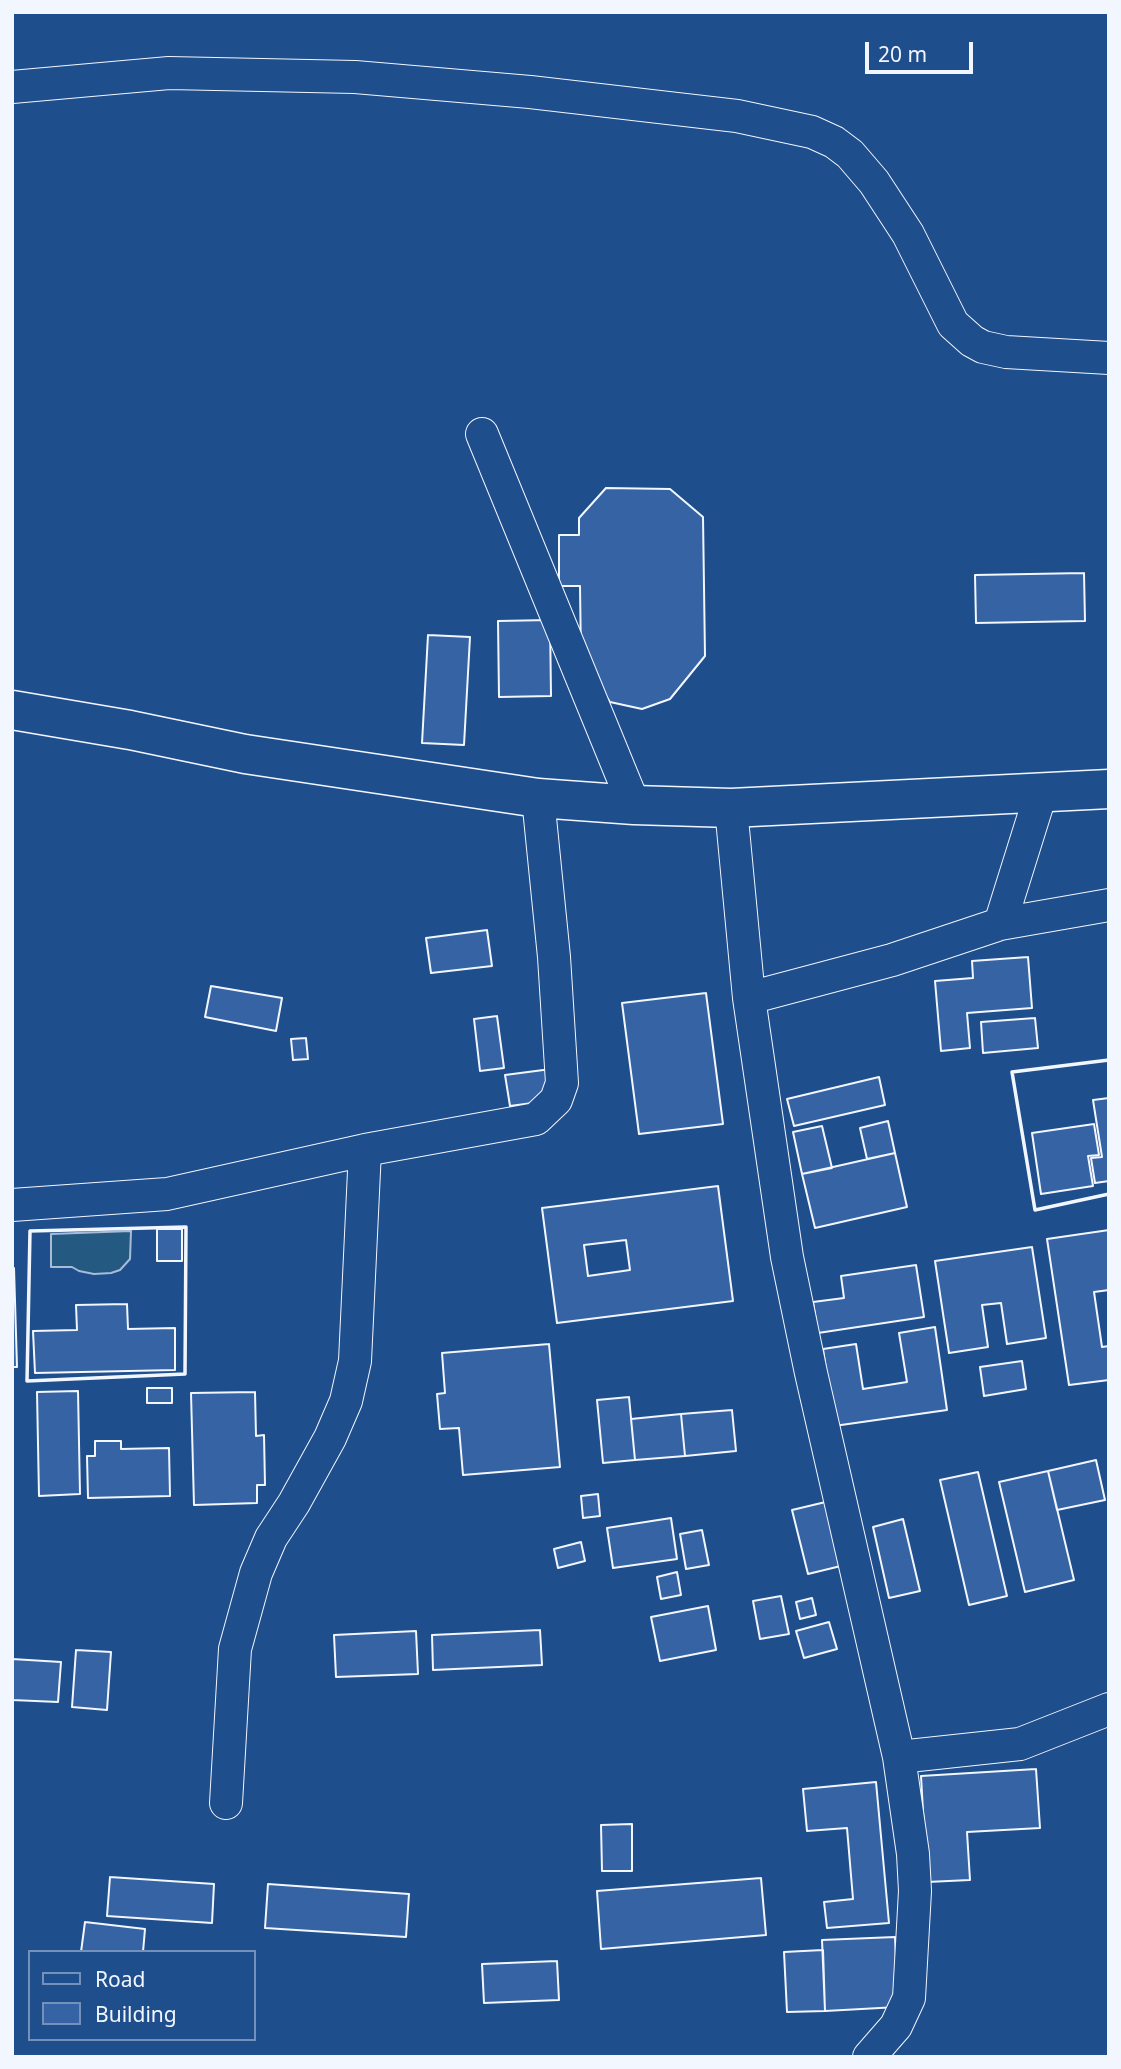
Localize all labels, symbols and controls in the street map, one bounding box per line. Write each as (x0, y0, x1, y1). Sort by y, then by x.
scale bar (869, 28, 978, 72)
text: 20 m (878, 40, 927, 68)
legend (28, 1950, 256, 2041)
text: Road (95, 1965, 145, 1993)
text: Building (95, 2000, 177, 2028)

